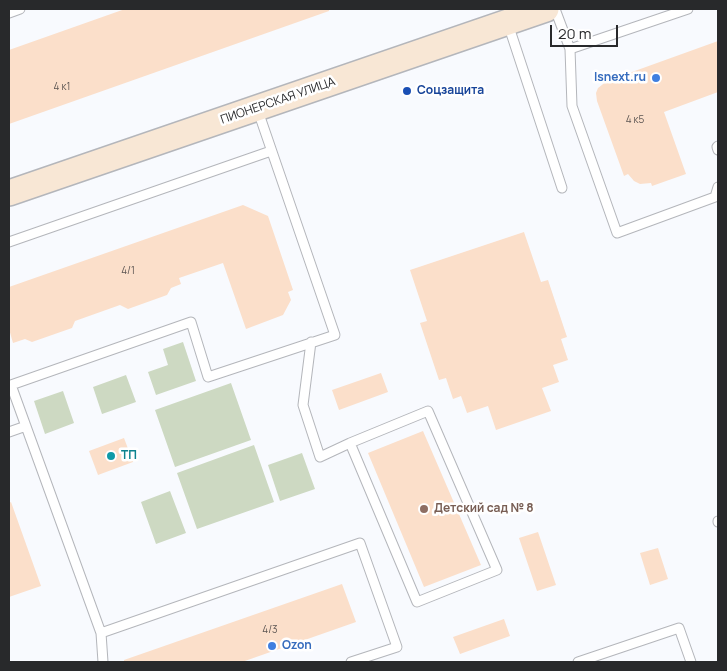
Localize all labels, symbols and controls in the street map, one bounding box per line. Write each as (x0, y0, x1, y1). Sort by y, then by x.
scale bar (552, 15, 620, 47)
text: 20 m (558, 23, 591, 44)
place label: Isnext.ru (594, 71, 646, 85)
marker: Isnext.ru (650, 72, 662, 84)
street label: ПИОНЕРСКАЯ УЛИЦА (219, 75, 337, 127)
house number: 4 к1 (54, 81, 70, 93)
place label: Соцзащита (417, 84, 484, 98)
marker: Соцзащита (401, 85, 413, 97)
house number: 4 к5 (626, 114, 644, 126)
house number: 4/1 (121, 265, 135, 277)
place label: ТП (121, 449, 137, 463)
marker: ТП (105, 450, 117, 462)
place label: Детский сад № 8 (434, 502, 534, 516)
marker: Детский сад № 8 (418, 503, 430, 515)
house number: 4/3 (262, 624, 278, 636)
place label: Ozon (282, 639, 312, 653)
marker: Ozon (266, 640, 278, 652)

